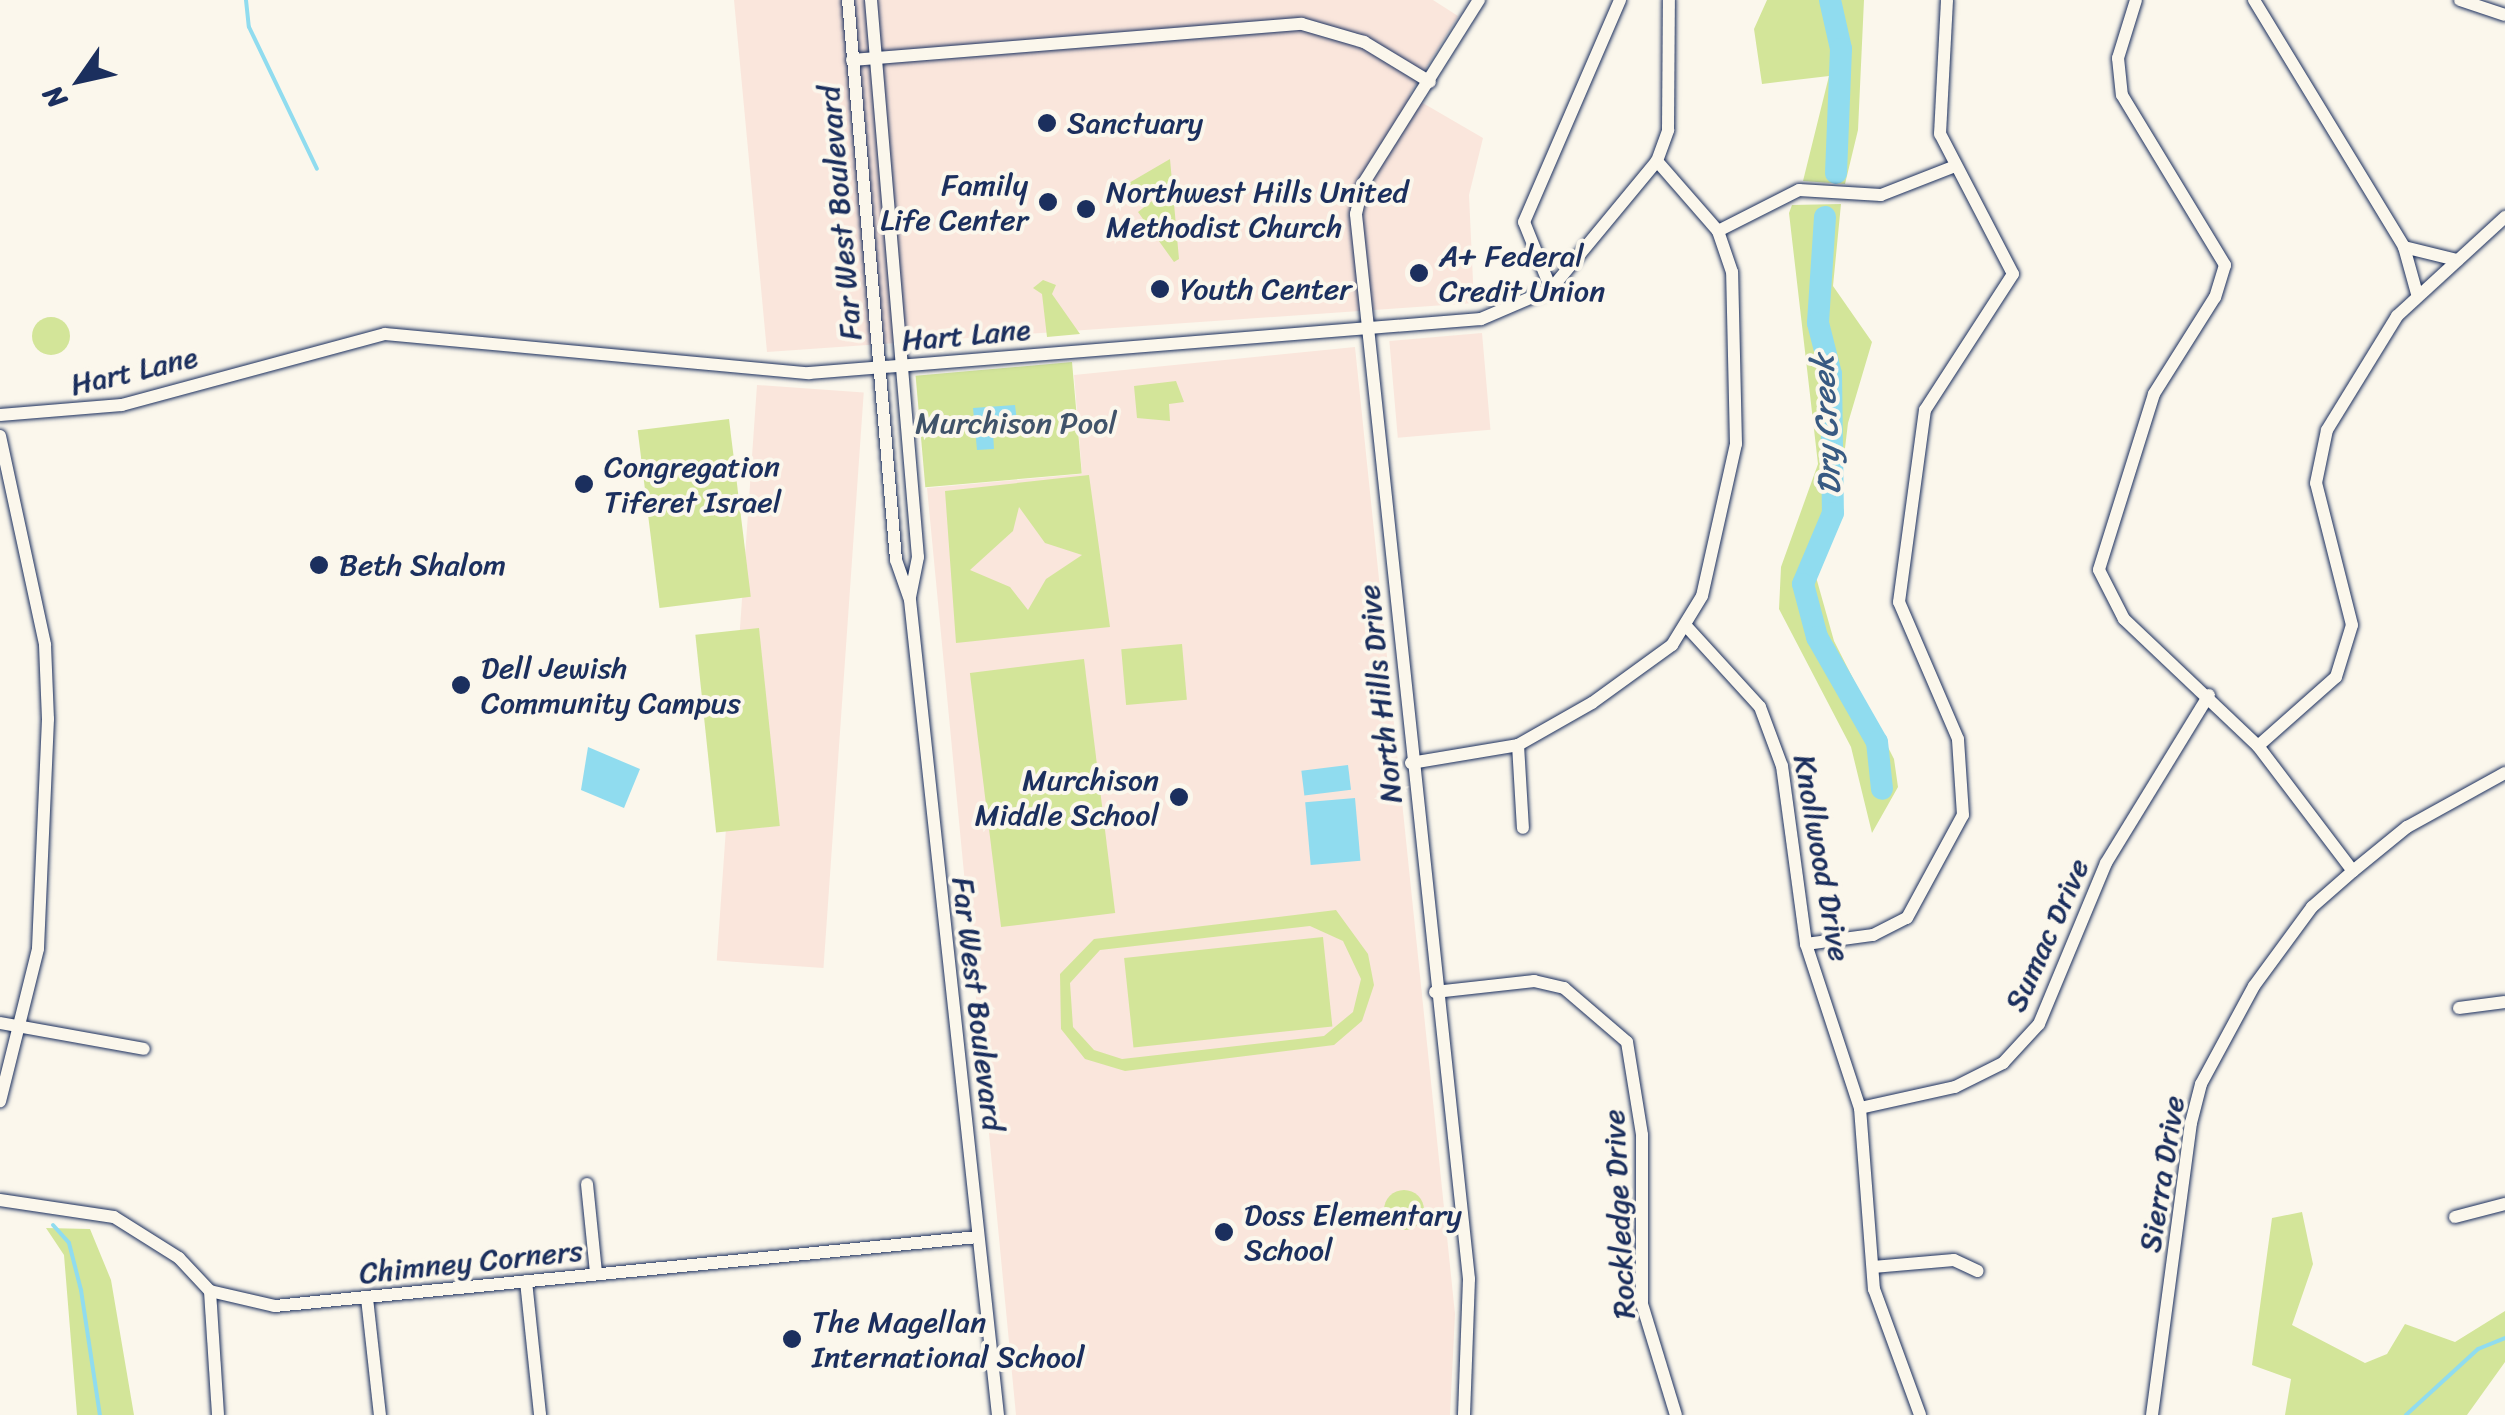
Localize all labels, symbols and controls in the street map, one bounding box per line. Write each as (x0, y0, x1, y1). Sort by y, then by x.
north arrow (30, 30, 130, 130)
text: N (29, 75, 80, 119)
street label: Far West Boulevard (811, 84, 869, 342)
place label: Sanctuary (1067, 105, 1203, 141)
marker: Sanctuary (1036, 112, 1058, 134)
place label: Family Life Center (878, 167, 1028, 238)
place label: Northwest Hills United Methodist Church (1106, 174, 1408, 244)
marker: Family Life Center (1037, 191, 1059, 213)
marker: Northwest Hills United Methodist Church (1075, 198, 1097, 220)
place label: A+ Federal Credit Union (1439, 238, 1605, 308)
marker: A+ Federal Credit Union (1408, 262, 1430, 284)
place label: Youth Center (1180, 271, 1352, 307)
marker: Youth Center (1149, 278, 1171, 300)
street label: Hart Lane (900, 311, 1032, 359)
street label: Hart Lane (67, 339, 201, 403)
water label: Dry Creek (1804, 354, 1850, 496)
park label: Murchison Pool (915, 405, 1117, 441)
place label: Congregation Tiferet Israel (604, 449, 781, 520)
marker: Congregation Tiferet Israel (573, 473, 595, 495)
place label: Beth Shalom (339, 547, 506, 583)
marker: Beth Shalom (308, 554, 330, 576)
street label: North Hills Drive (1351, 583, 1409, 805)
place label: Dell Jewish Community Campus (481, 650, 739, 720)
marker: Dell Jewish Community Campus (450, 674, 472, 696)
street label: Knollwood Drive (1786, 752, 1858, 964)
place label: Murchison Middle School (974, 762, 1159, 832)
marker: Murchison Middle School (1168, 786, 1190, 808)
street label: Sumac Drive (1997, 853, 2097, 1017)
street label: Far West Boulevard (945, 875, 1011, 1133)
street label: Sierra Drive (2132, 1093, 2192, 1255)
street label: Rockledge Drive (1596, 1108, 1642, 1320)
place label: Doss Elementary School (1244, 1197, 1464, 1268)
marker: Doss Elementary School (1213, 1221, 1235, 1243)
street label: Chimney Corners (357, 1232, 585, 1292)
place label: The Magellan International School (812, 1304, 1085, 1374)
marker: The Magellan International School (781, 1328, 803, 1350)

